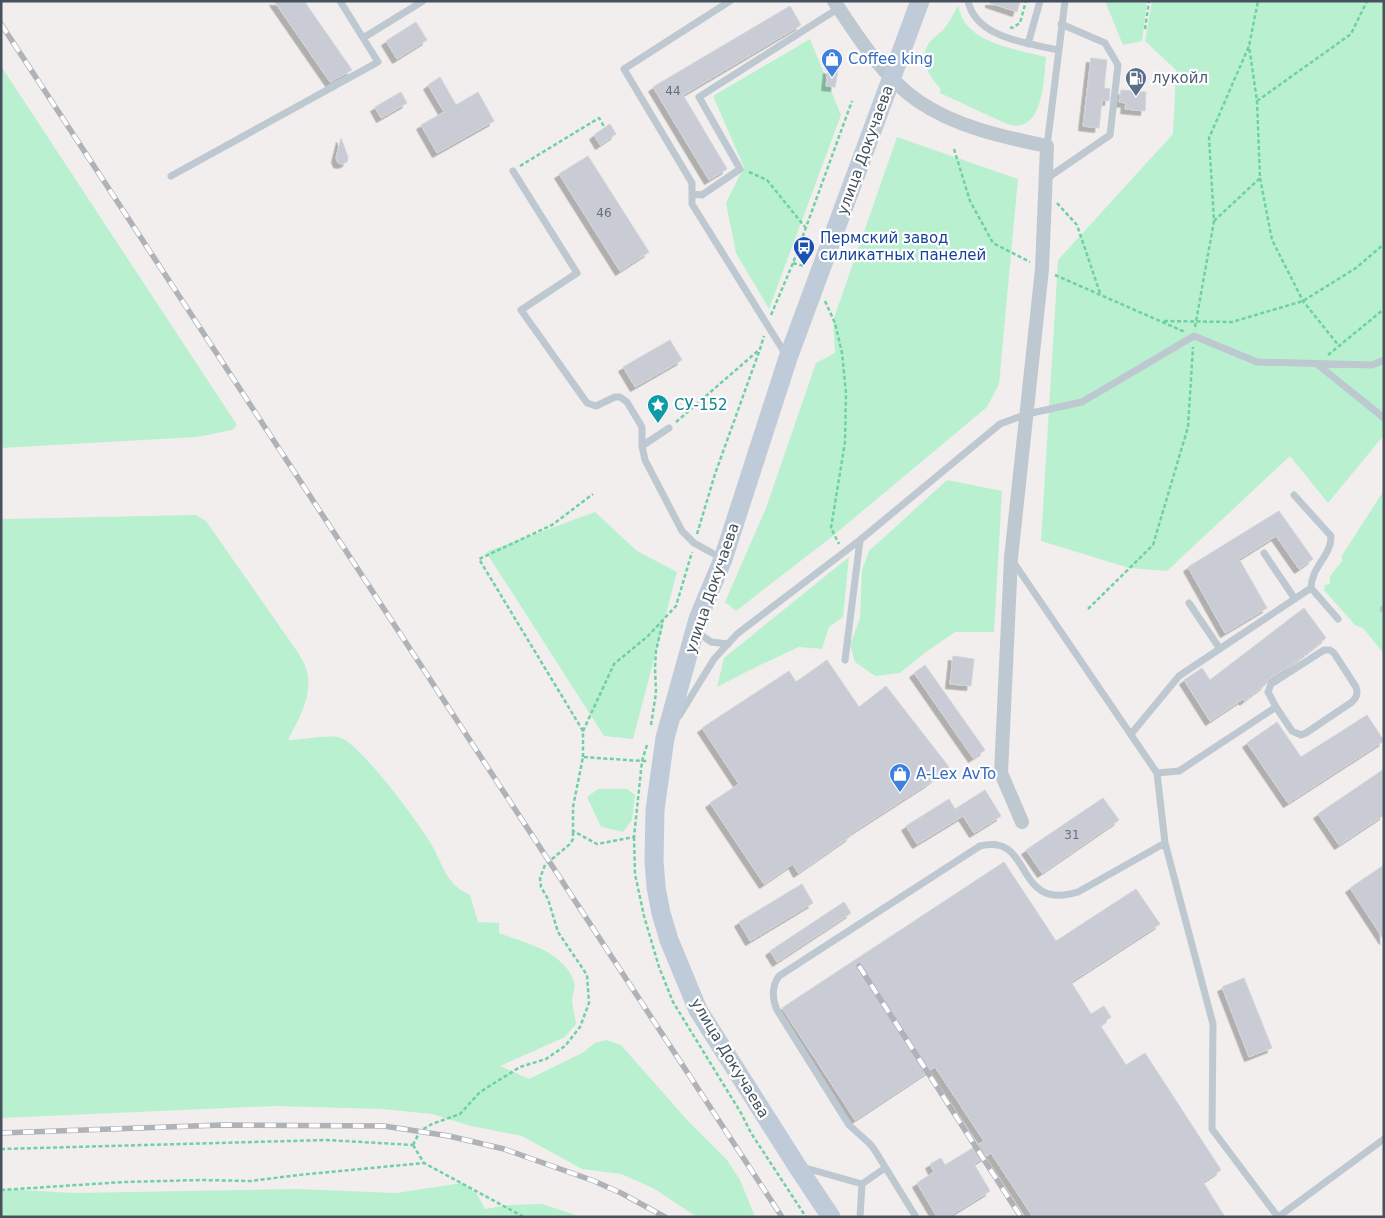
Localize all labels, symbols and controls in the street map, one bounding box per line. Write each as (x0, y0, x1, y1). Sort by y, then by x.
shop icon: Coffee king (820, 47, 844, 78)
place label: Coffee king (848, 50, 933, 68)
fuel station icon: лукойл (1124, 66, 1148, 97)
place label: лукойл (1152, 69, 1208, 87)
street label: улица Докучаева (833, 83, 897, 217)
house number: 44 (665, 84, 681, 98)
house number: 46 (596, 206, 612, 220)
place label: Пермский завод силикатных панелей (820, 229, 986, 264)
bus stop icon: Пермский завод силикатных панелей (792, 235, 816, 266)
place icon: СУ-152 (646, 393, 670, 424)
place label: СУ-152 (674, 396, 728, 414)
street label: улица Докучаева (681, 521, 743, 655)
shop icon: A-Lex AvTo (888, 762, 912, 793)
place label: A-Lex AvTo (916, 765, 996, 783)
house number: 31 (1064, 828, 1080, 842)
street label: улица Докучаева (687, 995, 773, 1121)

